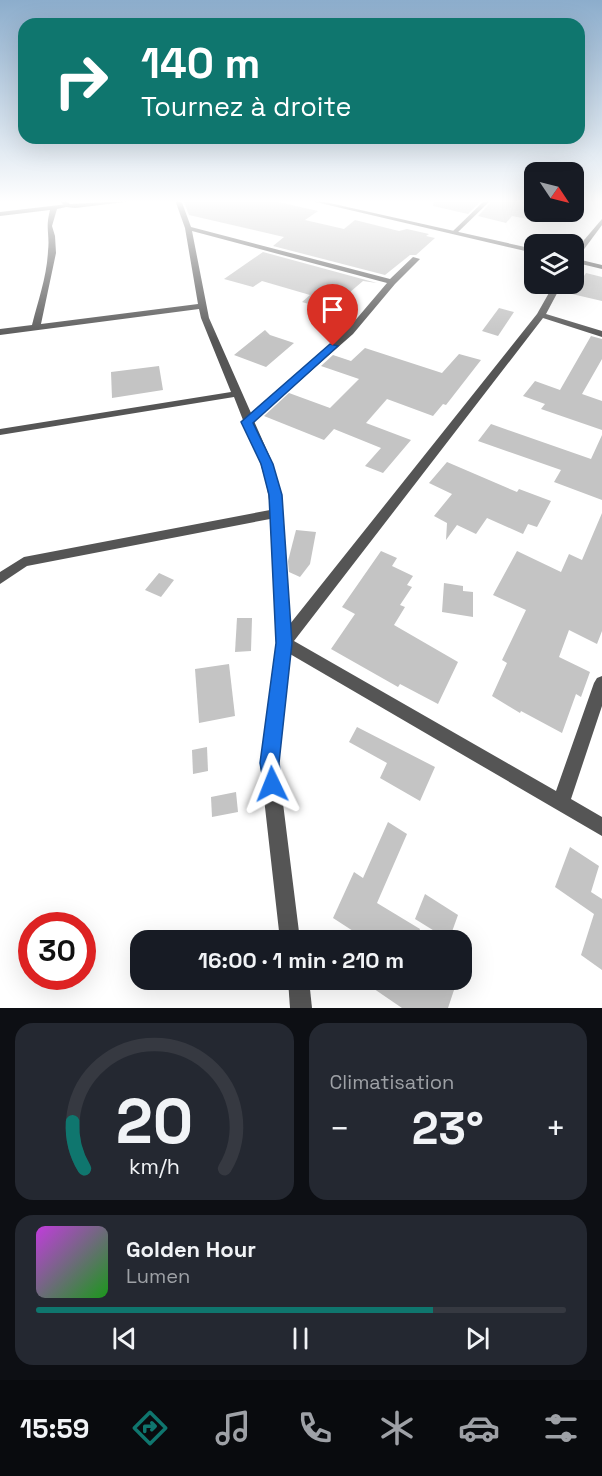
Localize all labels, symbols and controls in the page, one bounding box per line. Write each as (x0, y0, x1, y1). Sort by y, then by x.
text: 140 m (141, 37, 260, 90)
icon: right (42, 42, 120, 120)
text: Tournez à droite (141, 89, 351, 124)
north arrow (524, 162, 584, 222)
map controls (524, 162, 584, 294)
button: layers (524, 234, 584, 294)
pin (307, 284, 358, 346)
icon: arrive (316, 293, 349, 326)
position arrow (240, 752, 304, 816)
speed limit sign: 30 (18, 912, 96, 990)
text: 16:00 · 1 min · 210 m (198, 946, 404, 974)
text: Climatisation (330, 1069, 454, 1095)
text: 20 (115, 1082, 193, 1161)
text: 23° (412, 1100, 484, 1157)
text: − (330, 1108, 350, 1150)
text: + (546, 1108, 566, 1150)
text: km/h (129, 1153, 180, 1180)
text: Golden Hour (126, 1235, 256, 1263)
text: Lumen (126, 1263, 190, 1289)
icon: previous (108, 1322, 141, 1355)
icon: pause (284, 1322, 317, 1355)
icon: next (461, 1322, 494, 1355)
icon: directions (129, 1407, 171, 1449)
icon: music (212, 1407, 254, 1449)
icon: phone (294, 1407, 336, 1449)
icon: climate (376, 1407, 418, 1449)
icon: car (458, 1407, 500, 1449)
icon: filters (540, 1407, 582, 1449)
text: 15:59 (20, 1411, 89, 1446)

